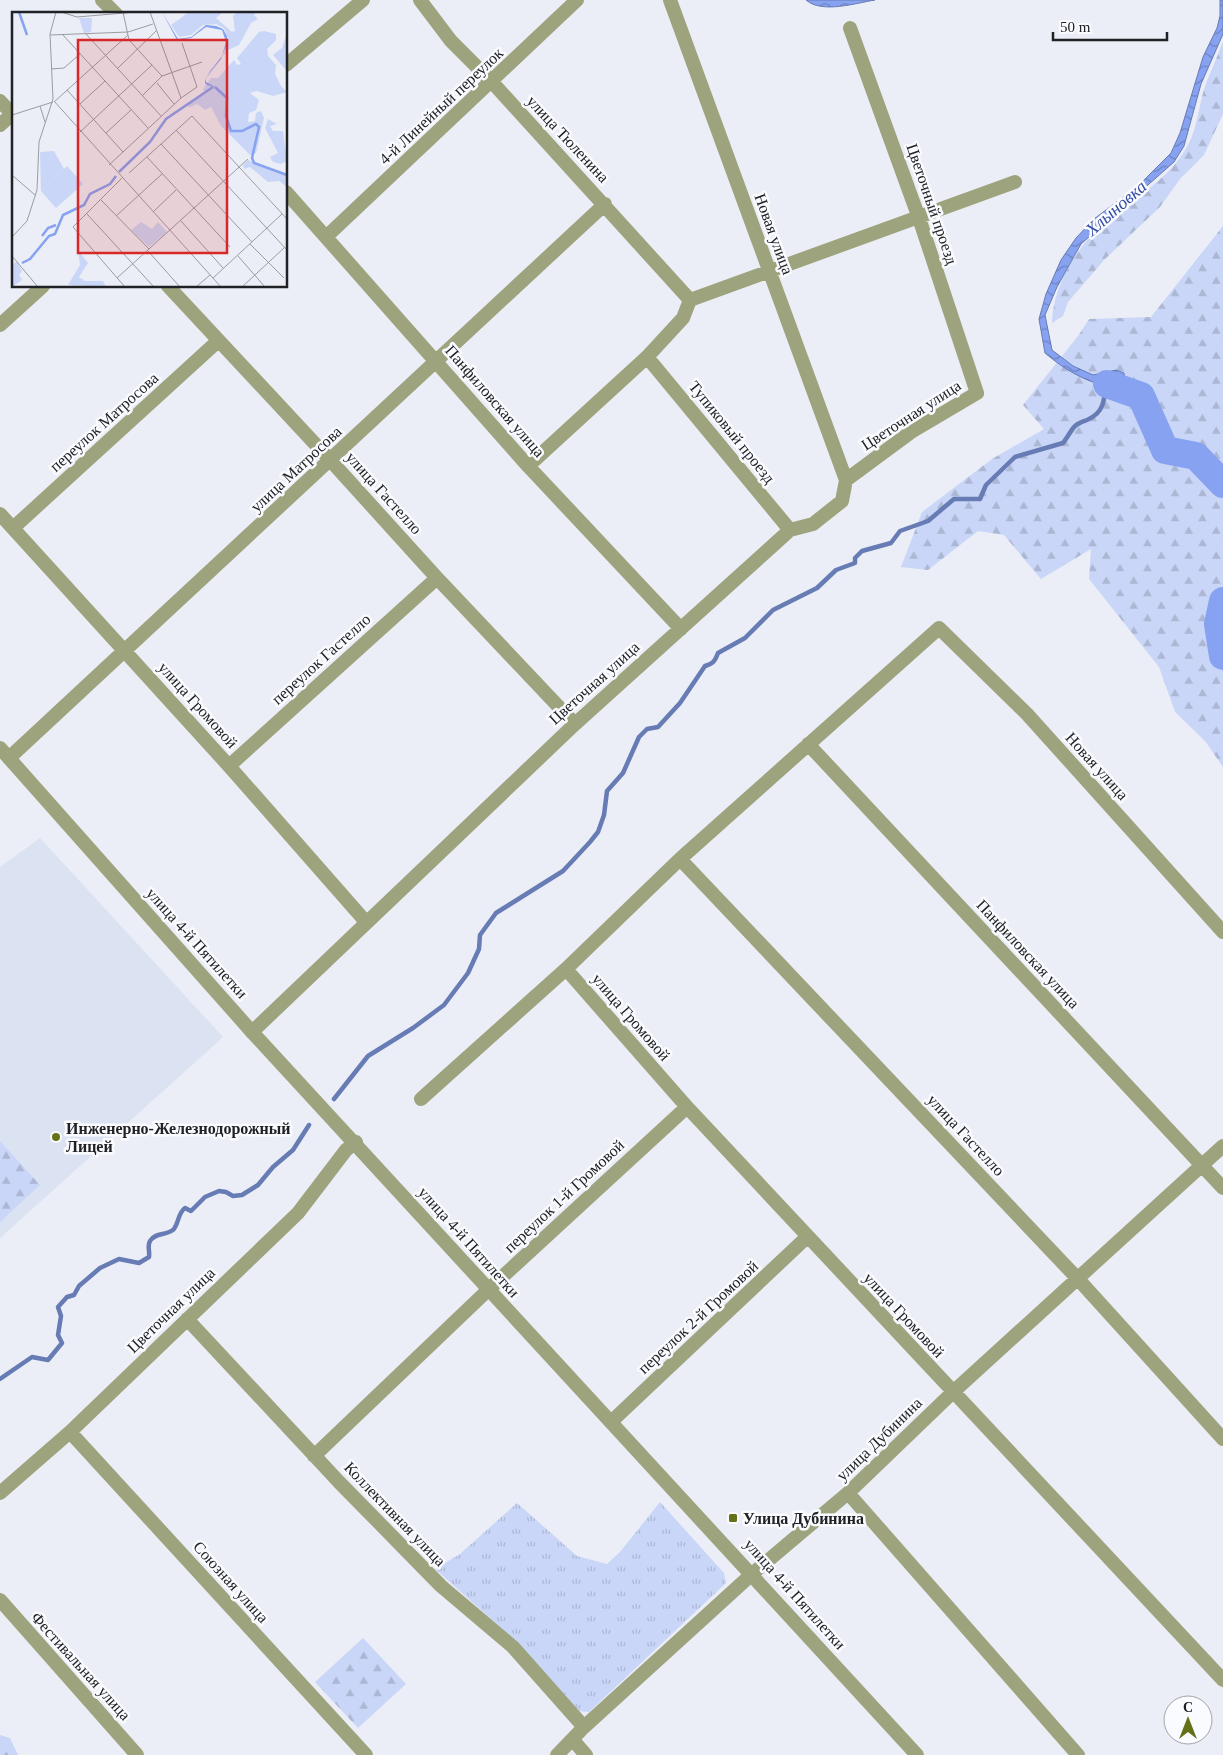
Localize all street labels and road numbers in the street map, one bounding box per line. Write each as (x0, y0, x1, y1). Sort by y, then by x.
street label: 4-й Линейный переулок (376, 44, 507, 168)
street label: улица Тюленина (523, 92, 612, 186)
street label: Цветочный проезд (902, 141, 961, 267)
street label: Новая улица (751, 191, 797, 277)
street label: Панфиловская улица (441, 342, 548, 461)
street label: переулок Матросова (46, 369, 162, 476)
street label: Цветочная улица (858, 377, 964, 454)
street label: Тупиковый проезд (685, 378, 778, 487)
street label: улица Матросова (247, 423, 345, 516)
street label: улица Гастелло (342, 448, 425, 538)
street label: переулок Гастелло (268, 610, 374, 708)
street label: Цветочная улица (546, 638, 643, 729)
street label: улица Громовой (154, 659, 241, 752)
street label: Новая улица (1062, 729, 1132, 804)
street label: улица 4-й Пятилетки (142, 884, 251, 1003)
street label: Панфиловская улица (973, 896, 1083, 1012)
street label: улица Громовой (588, 970, 674, 1065)
street label: улица Гастелло (923, 1091, 1008, 1180)
street label: переулок 1-й Громовой (501, 1136, 628, 1257)
street label: улица 4-й Пятилетки (414, 1183, 523, 1302)
street label: переулок 2-й Громовой (635, 1257, 762, 1378)
street label: Цветочная улица (124, 1264, 219, 1357)
street label: улица Громовой (860, 1269, 948, 1362)
street label: улица Дубинина (833, 1394, 926, 1485)
street label: Коллективная улица (340, 1458, 449, 1570)
street label: улица 4-й Пятилетки (740, 1535, 849, 1654)
street label: Союзная улица (189, 1538, 272, 1627)
street label: Фестивальная улица (27, 1609, 134, 1724)

